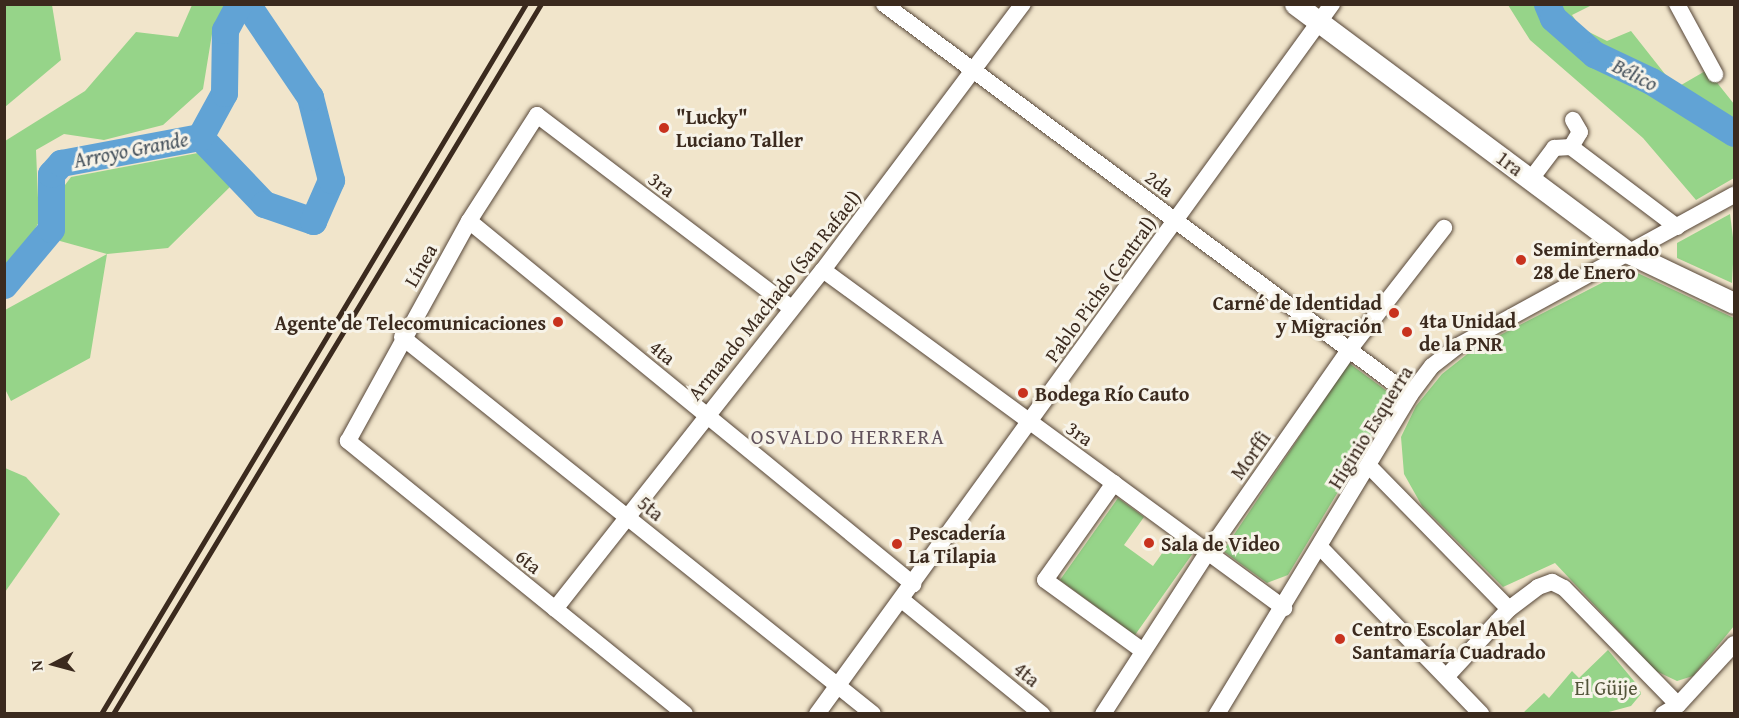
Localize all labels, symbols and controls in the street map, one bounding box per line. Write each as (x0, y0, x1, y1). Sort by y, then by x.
water label: Bélico (1608, 53, 1662, 97)
place label: "Lucky" Luciano Taller (676, 104, 803, 151)
marker: "Lucky" Luciano Taller (657, 121, 671, 135)
water label: Arroyo Grande (72, 127, 190, 173)
street label: 1ra (1492, 145, 1528, 181)
street label: 2da (1141, 164, 1179, 202)
street label: 3ra (644, 166, 680, 202)
street label: Armando Machado (San Rafael) (682, 185, 866, 405)
street label: Pablo Pichs (Central) (1039, 212, 1161, 366)
place label: Seminternado 28 de Enero (1533, 237, 1659, 284)
street label: Línea (398, 239, 442, 291)
marker: Seminternado 28 de Enero (1514, 253, 1528, 267)
place label: Carné de Identidad y Migración (1213, 290, 1382, 337)
marker: Carné de Identidad y Migración (1387, 306, 1401, 320)
place label: 4ta Unidad de la PNR (1419, 308, 1516, 355)
place label: Agente de Telecomunicaciones (274, 310, 546, 334)
marker: Agente de Telecomunicaciones (551, 315, 565, 329)
marker: 4ta Unidad de la PNR (1400, 325, 1414, 339)
street label: 4ta (645, 334, 681, 370)
street label: Higinio Esquerra (1323, 361, 1417, 493)
place label: Bodega Río Cauto (1035, 381, 1189, 405)
marker: Bodega Río Cauto (1016, 386, 1030, 400)
street label: 3ra (1062, 415, 1098, 451)
district label: OSVALDO HERRERA (751, 424, 945, 450)
street label: Morffi (1225, 426, 1275, 484)
street label: 5ta (633, 490, 669, 526)
place label: Pescadería La Tilapia (909, 520, 1005, 567)
place label: Sala de Video (1161, 531, 1280, 555)
marker: Sala de Video (1142, 536, 1156, 550)
marker: Pescadería La Tilapia (890, 537, 904, 551)
street label: 6ta (511, 543, 547, 579)
place label: Centro Escolar Abel Santamaría Cuadrado (1352, 616, 1546, 663)
marker: Centro Escolar Abel Santamaría Cuadrado (1333, 632, 1347, 646)
north arrow (24, 634, 84, 694)
street label: 4ta (1009, 656, 1045, 692)
text: N (24, 659, 49, 672)
park label: El Güije (1574, 675, 1638, 699)

